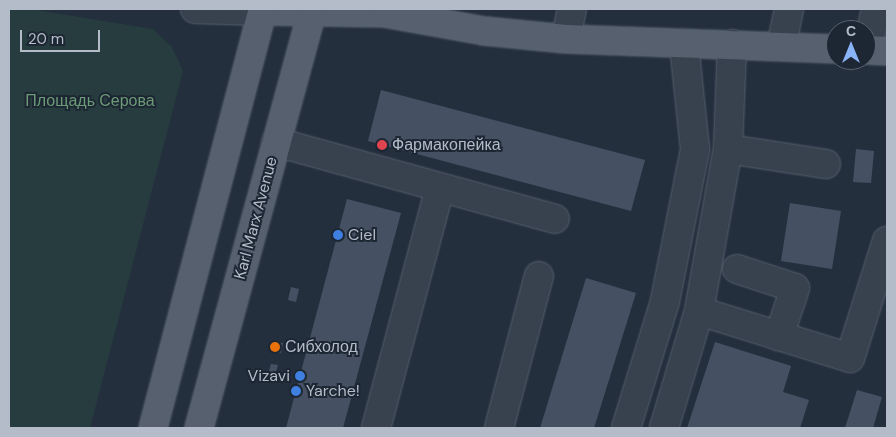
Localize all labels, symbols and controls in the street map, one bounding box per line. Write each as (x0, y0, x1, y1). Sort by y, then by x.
scale bar (22, 20, 102, 52)
north arrow (826, 20, 876, 70)
text: С (846, 22, 856, 40)
text: 20 m (28, 29, 64, 49)
park label: Площадь Серова (25, 91, 155, 111)
place label: Фармакопейка (392, 135, 501, 155)
marker: Фармакопейка (376, 139, 388, 151)
street label: Karl Marx Avenue (230, 155, 282, 281)
place label: Ciel (348, 225, 376, 245)
marker: Ciel (332, 229, 344, 241)
place label: Сибхолод (285, 337, 358, 357)
marker: Сибхолод (269, 341, 281, 353)
place label: Vizavi (247, 366, 290, 386)
marker: Vizavi (294, 370, 306, 382)
place label: Yarche! (306, 381, 360, 401)
marker: Yarche! (290, 385, 302, 397)

